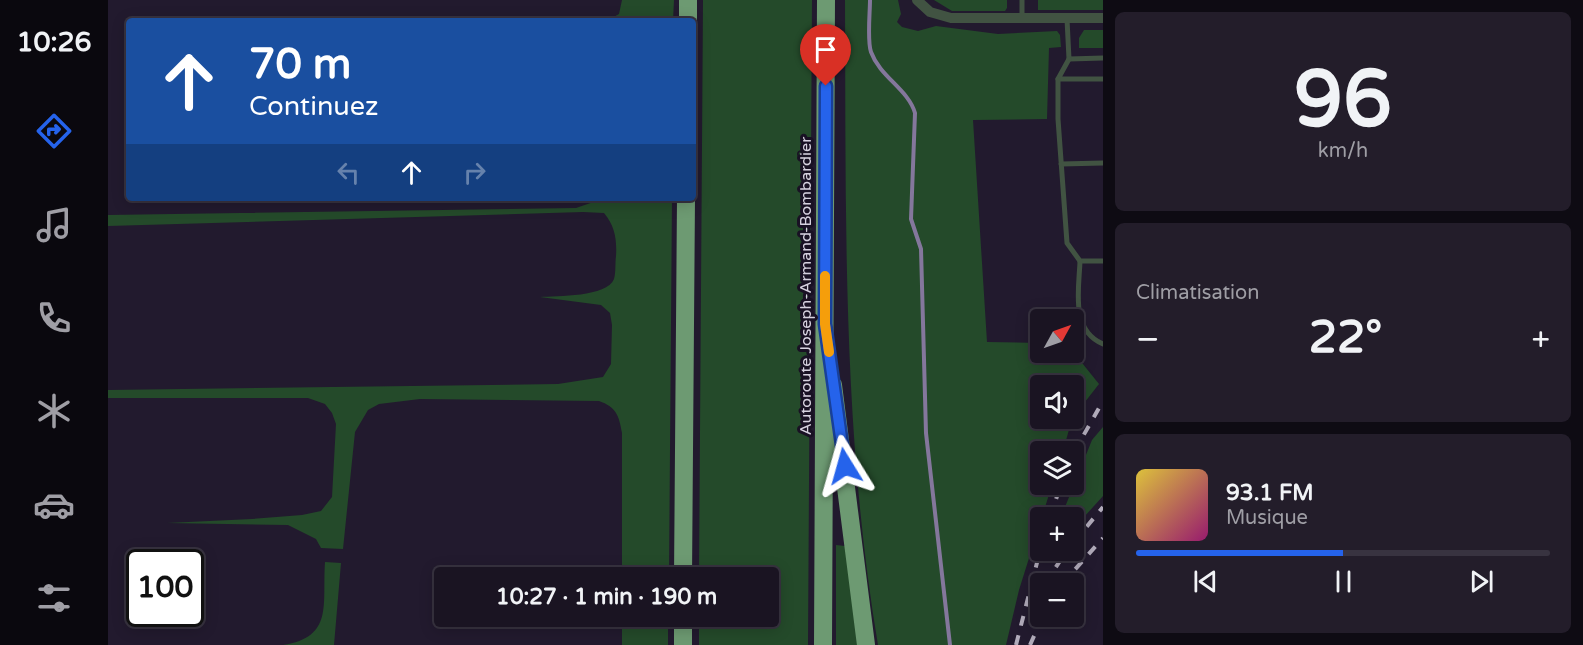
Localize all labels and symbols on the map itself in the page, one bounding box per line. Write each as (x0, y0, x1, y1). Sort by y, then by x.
pin (800, 24, 851, 86)
street label: Autoroute Joseph-Armand-Bombardier (796, 136, 816, 435)
north arrow (1030, 309, 1084, 363)
position arrow (813, 434, 877, 498)
speed limit sign: 100 (126, 549, 204, 627)

